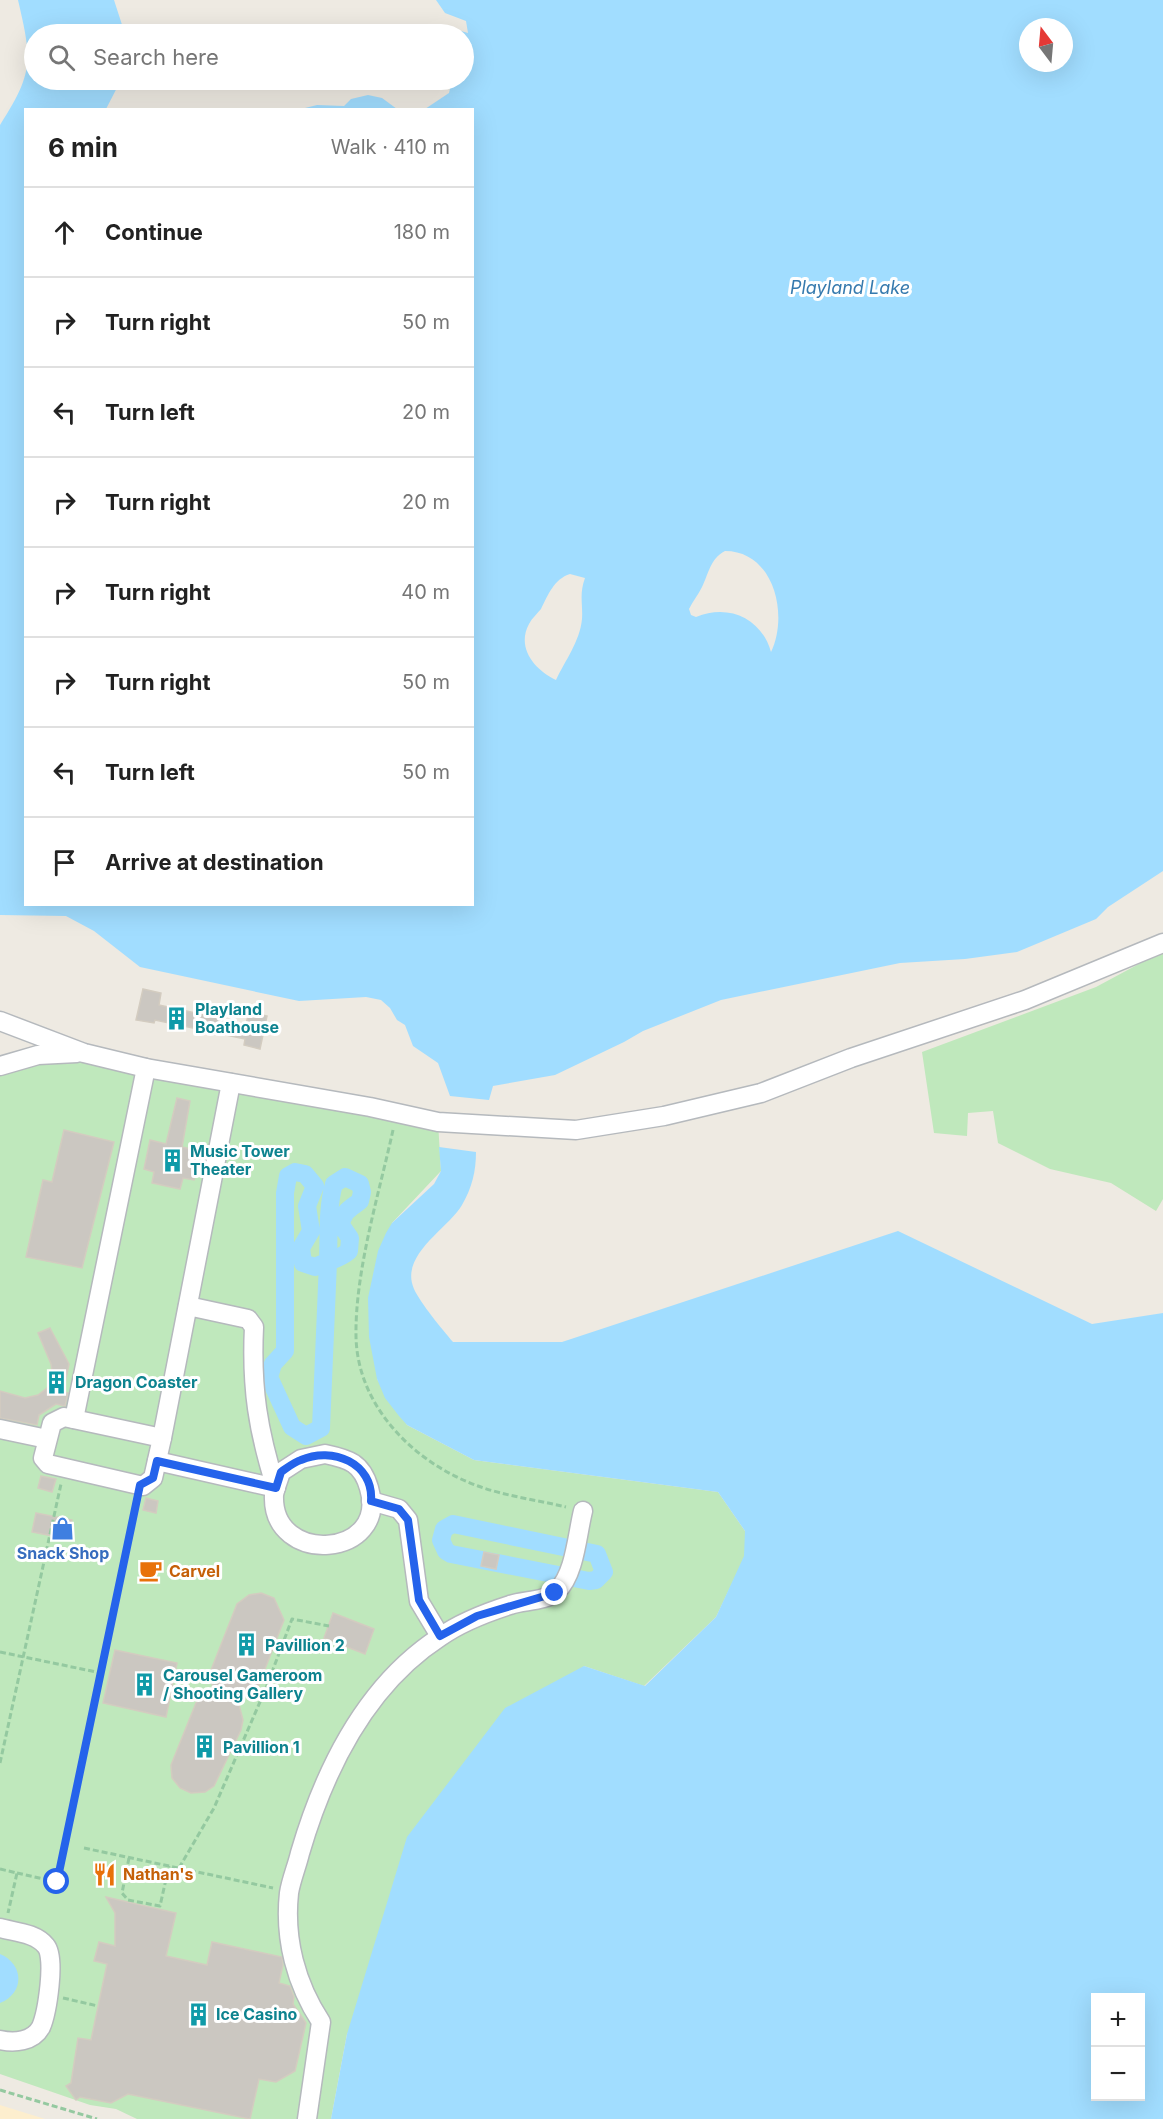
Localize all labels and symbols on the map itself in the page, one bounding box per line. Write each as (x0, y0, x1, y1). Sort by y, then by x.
north arrow (1019, 18, 1073, 72)
water label: Playland Lake (790, 277, 910, 298)
place label: Playland Boathouse (195, 999, 279, 1037)
building icon: Playland Boathouse (164, 1005, 190, 1031)
place label: Music Tower Theater (190, 1141, 290, 1179)
building icon: Music Tower Theater (159, 1147, 185, 1173)
building icon: Dragon Coaster (44, 1369, 70, 1395)
place label: Dragon Coaster (75, 1372, 198, 1392)
shop icon: Snack Shop (50, 1515, 76, 1541)
place label: Snack Shop (17, 1543, 109, 1563)
cafe icon: Carvel (138, 1558, 164, 1584)
place label: Carvel (169, 1561, 220, 1581)
route end (541, 1579, 567, 1605)
building icon: Pavillion 2 (234, 1632, 260, 1658)
place label: Pavillion 2 (265, 1635, 345, 1655)
place label: Carousel Gameroom / Shooting Gallery (163, 1665, 322, 1703)
building icon: Carousel Gameroom / Shooting Gallery (132, 1671, 158, 1697)
building icon: Pavillion 1 (192, 1734, 218, 1760)
place label: Pavillion 1 (223, 1737, 300, 1757)
restaurant icon: Nathan's (92, 1861, 118, 1887)
place label: Nathan's (123, 1864, 194, 1884)
route start (43, 1868, 69, 1894)
building icon: Ice Casino (185, 2001, 211, 2027)
place label: Ice Casino (216, 2004, 298, 2024)

